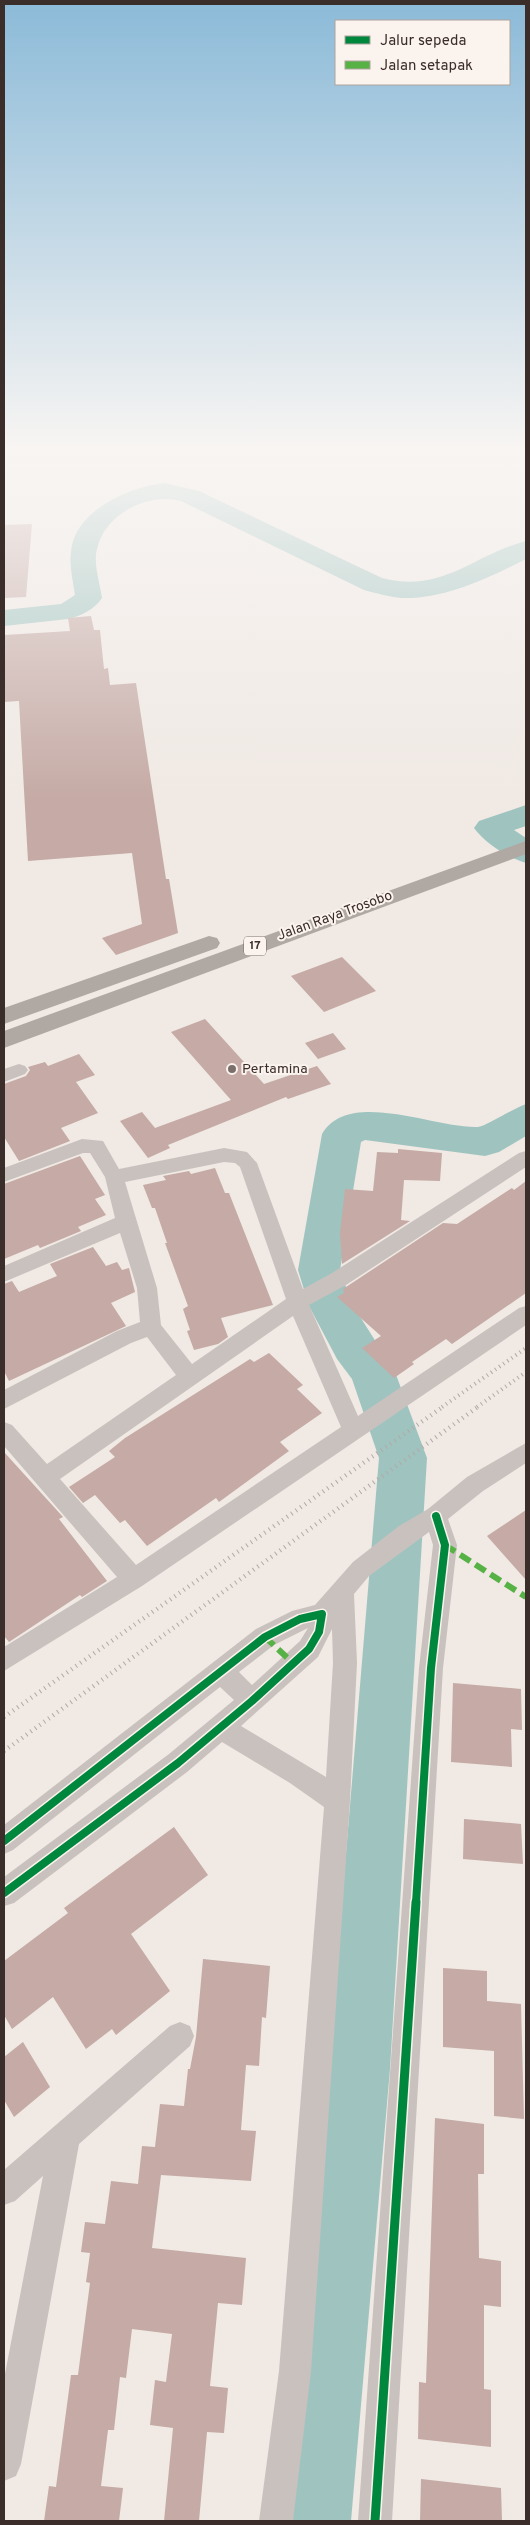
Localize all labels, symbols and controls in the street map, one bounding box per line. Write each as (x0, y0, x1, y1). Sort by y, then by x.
legend (335, 20, 510, 85)
text: Jalur sepeda (380, 32, 466, 51)
text: Jalan setapak (380, 57, 473, 76)
street label: Jalan Raya Trosobo (275, 887, 395, 945)
road number: 17 (244, 936, 266, 956)
place label: Pertamina (242, 1061, 308, 1078)
marker: Pertamina (226, 1063, 238, 1075)

